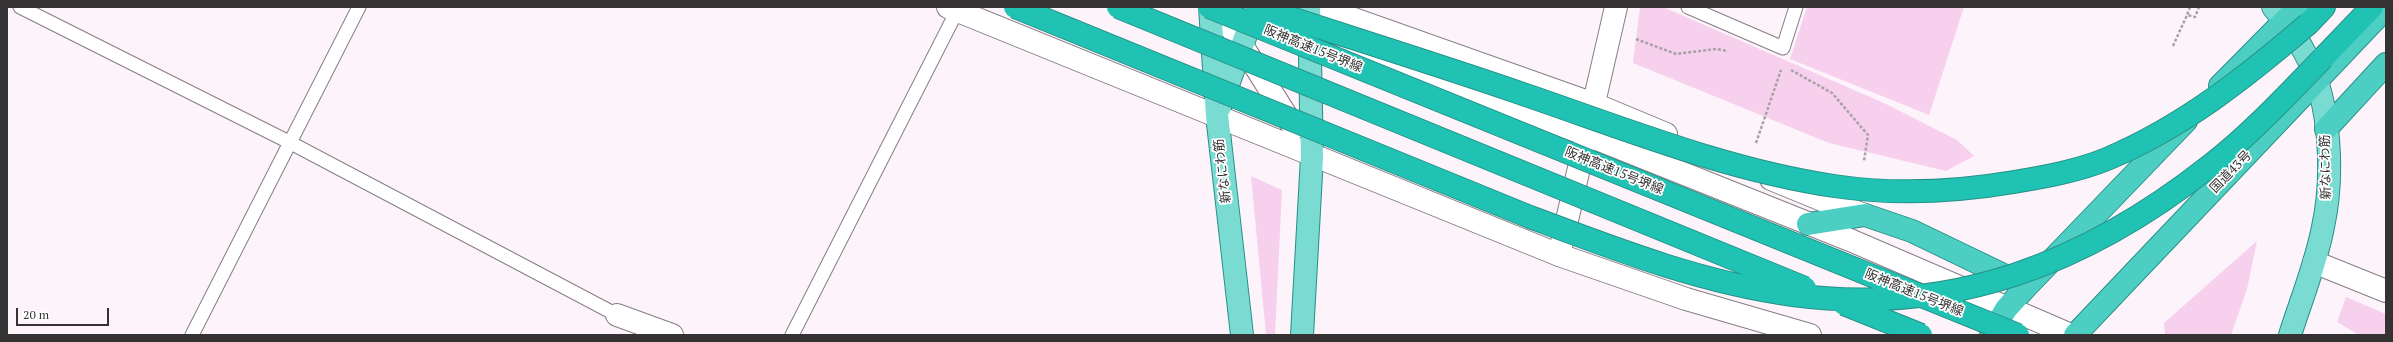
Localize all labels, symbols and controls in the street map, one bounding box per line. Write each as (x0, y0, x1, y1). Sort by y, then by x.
street label: 阪神高速15号堺線 (1261, 22, 1365, 76)
street label: 新なにわ筋 (2318, 134, 2334, 200)
street label: 新なにわ筋 (1211, 138, 1235, 204)
street label: 阪神高速15号堺線 (1562, 144, 1666, 198)
street label: 国道43号 (2207, 148, 2255, 196)
street label: 阪神高速15号堺線 (1862, 266, 1966, 320)
scale bar (18, 300, 111, 326)
text: 20 m (23, 307, 49, 322)

